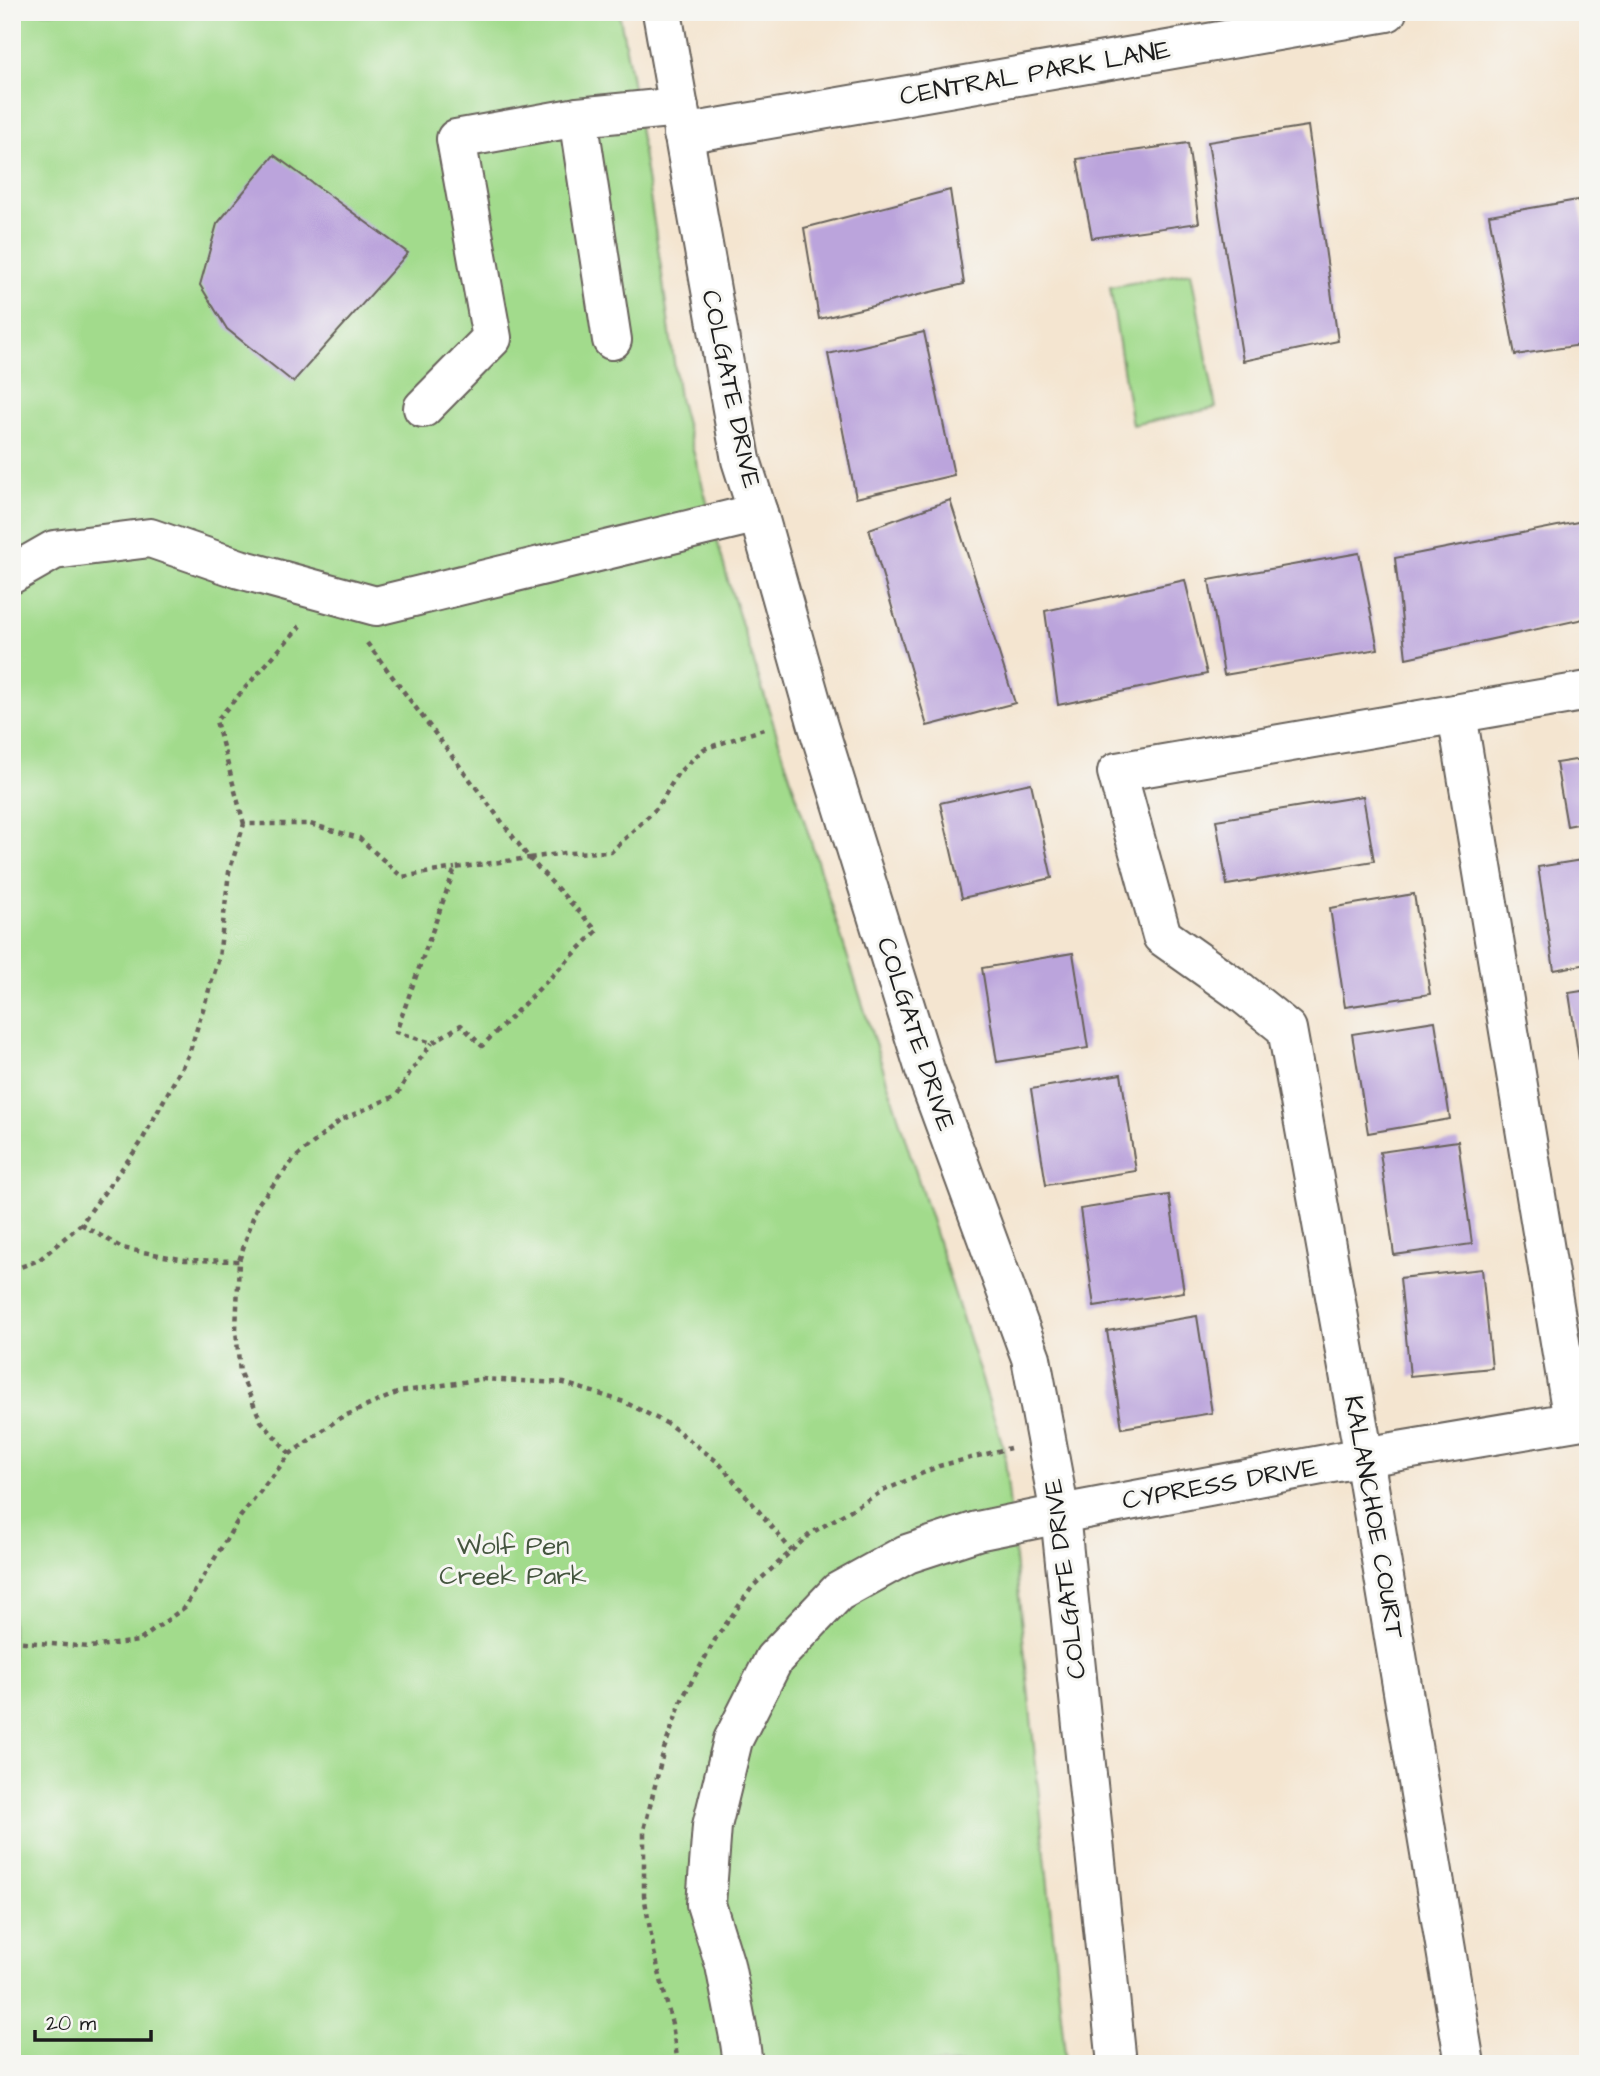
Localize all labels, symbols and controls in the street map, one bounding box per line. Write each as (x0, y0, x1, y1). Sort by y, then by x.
street label: CENTRAL PARK LANE (897, 31, 1173, 115)
street label: COLGATE DRIVE (692, 287, 770, 491)
street label: COLGATE DRIVE (868, 933, 964, 1135)
street label: KALANCHOE COURT (1335, 1393, 1413, 1642)
street label: CYPRESS DRIVE (1120, 1449, 1320, 1519)
street label: COLGATE DRIVE (1035, 1477, 1095, 1681)
park label: Wolf Pen Creek Park (439, 1528, 587, 1594)
scale bar (35, 1999, 150, 2043)
text: 20 m (46, 2009, 97, 2038)

